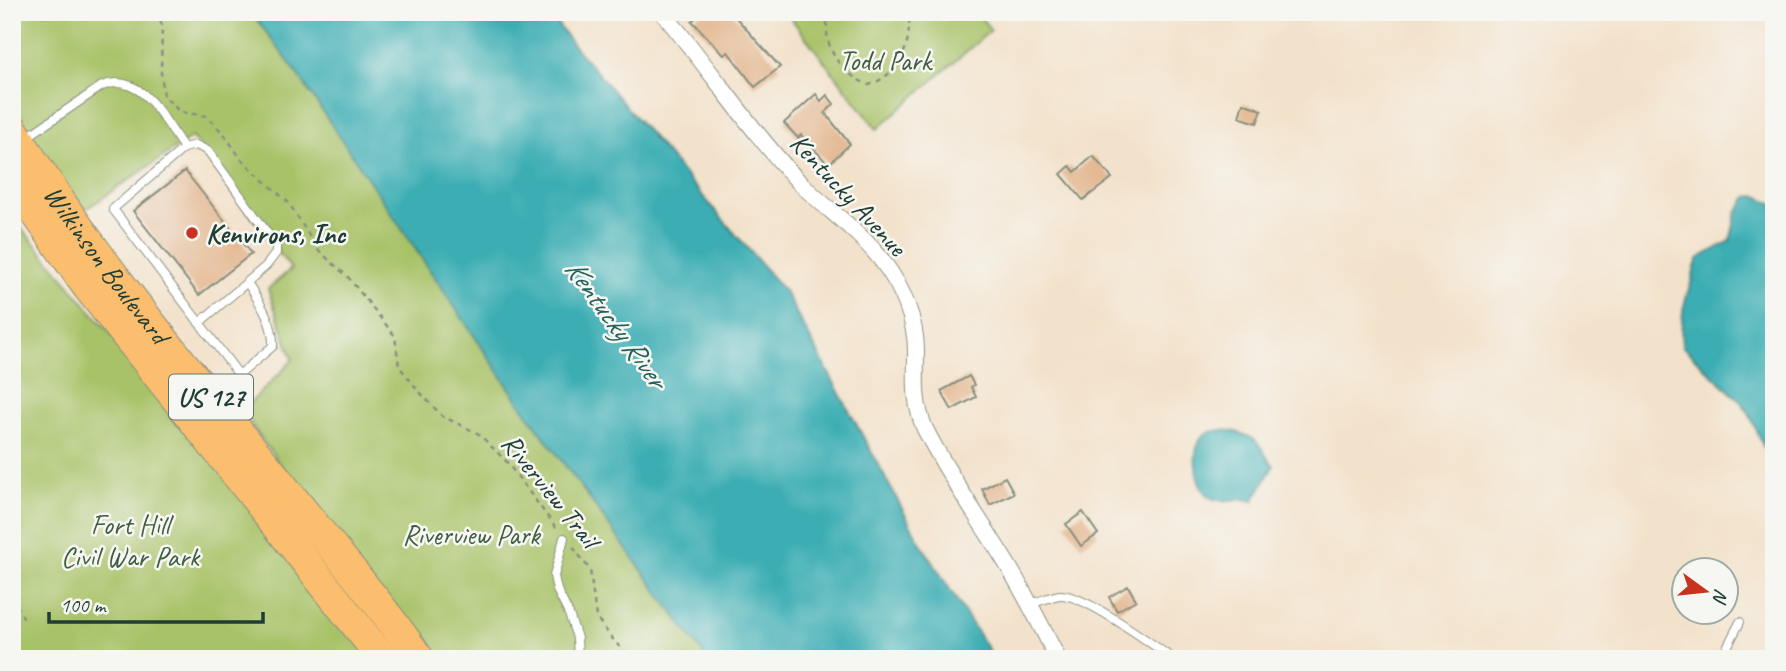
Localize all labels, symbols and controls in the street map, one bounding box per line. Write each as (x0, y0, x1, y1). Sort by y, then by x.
park label: Todd Park (839, 43, 934, 78)
street label: Kentucky Avenue (783, 125, 916, 265)
street label: Wilkinson Boulevard (36, 178, 179, 354)
place label: Kenvirons, Inc (206, 216, 347, 251)
marker: Kenvirons, Inc (184, 225, 200, 241)
water label: Kentucky River (557, 251, 678, 399)
road number: US 127 (169, 374, 253, 420)
street label: Riverview Trail (494, 426, 610, 558)
park label: Fort Hill Civil War Park (61, 507, 201, 574)
park label: Riverview Park (403, 517, 541, 552)
north arrow (1670, 556, 1740, 626)
scale bar (49, 580, 262, 624)
text: N (1707, 586, 1734, 607)
text: 100 m (60, 592, 107, 618)

